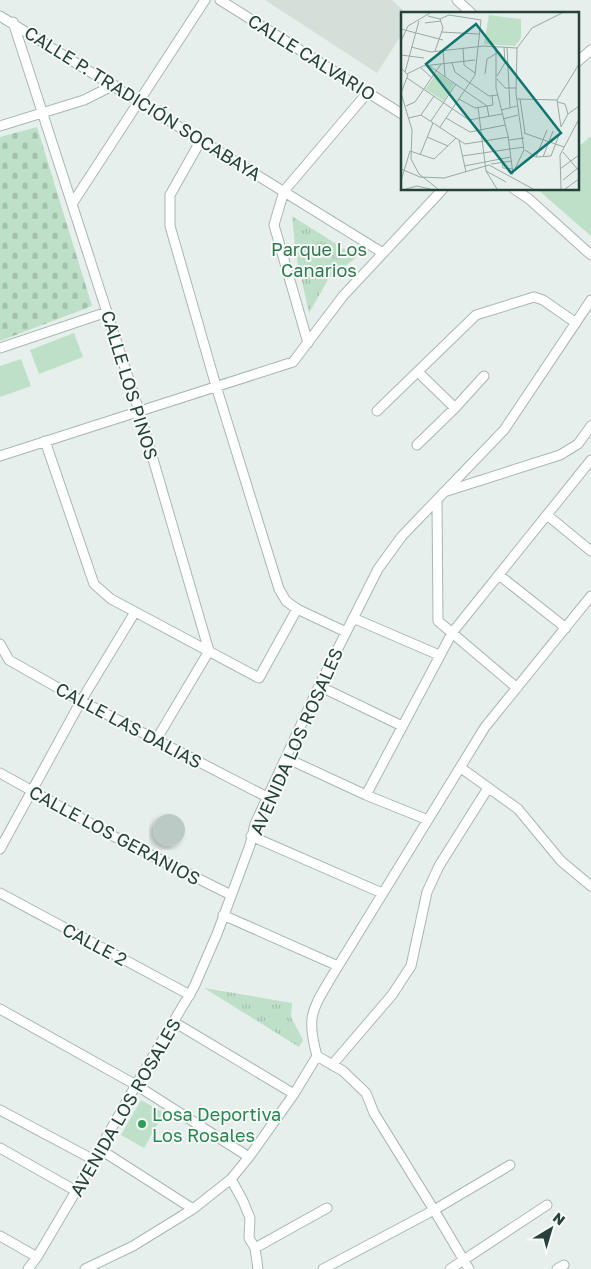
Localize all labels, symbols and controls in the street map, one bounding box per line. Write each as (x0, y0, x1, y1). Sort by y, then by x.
street label: CALLE CALVARIO (244, 9, 380, 105)
inset map (401, 12, 578, 190)
street label: CALLE P. TRADICIÓN SOCABAYA (21, 21, 265, 185)
park label: Parque Los Canarios (271, 238, 367, 281)
street label: CALLE LOS PINOS (97, 308, 163, 462)
street label: AVENIDA LOS ROSALES (245, 644, 347, 838)
street label: CALLE LAS DALIAS (52, 677, 206, 773)
street label: CALLE LOS GERANIOS (26, 780, 204, 890)
street label: CALLE 2 (59, 918, 131, 970)
street label: AVENIDA LOS ROSALES (65, 1014, 185, 1200)
place label: Losa Deportiva Los Rosales (152, 1103, 281, 1146)
marker: Losa Deportiva Los Rosales (136, 1118, 148, 1130)
north arrow (526, 1204, 576, 1254)
text: N (550, 1208, 569, 1228)

